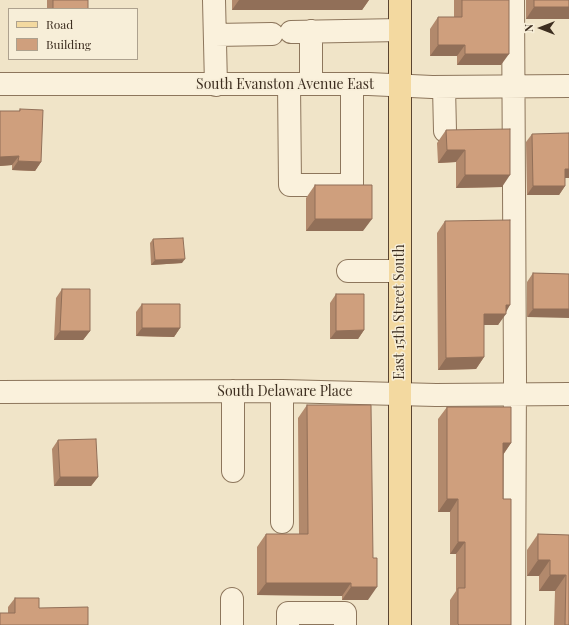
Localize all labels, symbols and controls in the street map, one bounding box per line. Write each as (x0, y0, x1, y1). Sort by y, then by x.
legend (8, 8, 138, 60)
north arrow (521, 8, 561, 48)
text: Road (46, 16, 73, 32)
text: N (521, 24, 536, 32)
text: Building (46, 36, 91, 52)
street label: South Evanston Avenue East (196, 77, 374, 93)
street label: East 15th Street South (392, 244, 408, 380)
street label: South Delaware Place (217, 384, 353, 400)

